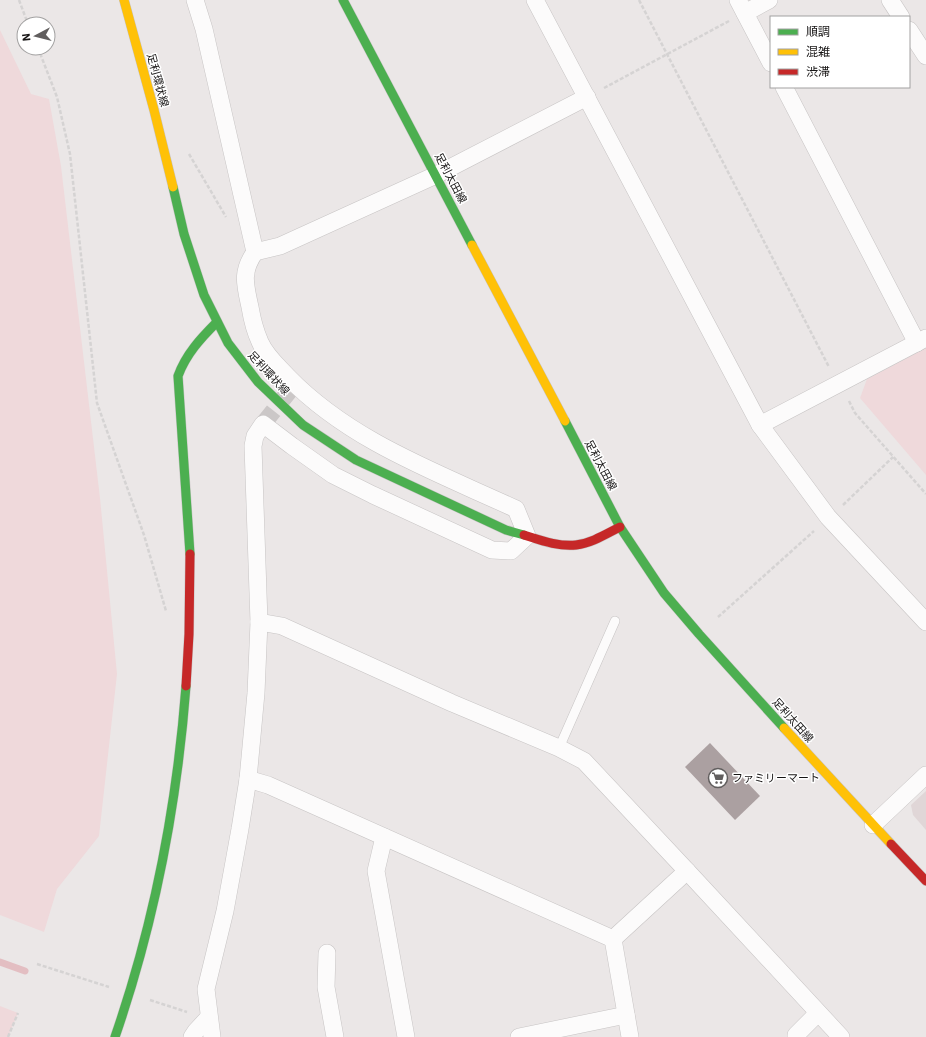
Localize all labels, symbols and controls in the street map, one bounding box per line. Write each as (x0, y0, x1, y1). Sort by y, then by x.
north arrow (16, 16, 56, 56)
legend (770, 16, 910, 88)
text: 順調 (806, 24, 830, 39)
text: N (19, 32, 34, 42)
text: 混雑 (806, 44, 830, 59)
street label: 足利環状線 (144, 52, 172, 108)
text: 渋滞 (806, 64, 830, 79)
street label: 足利太田線 (432, 150, 470, 206)
street label: 足利環状線 (245, 348, 293, 398)
street label: 足利太田線 (582, 437, 620, 493)
street label: 足利太田線 (769, 695, 817, 745)
supermarket icon: ファミリーマート (707, 767, 729, 789)
place label: ファミリーマート (732, 771, 820, 785)

